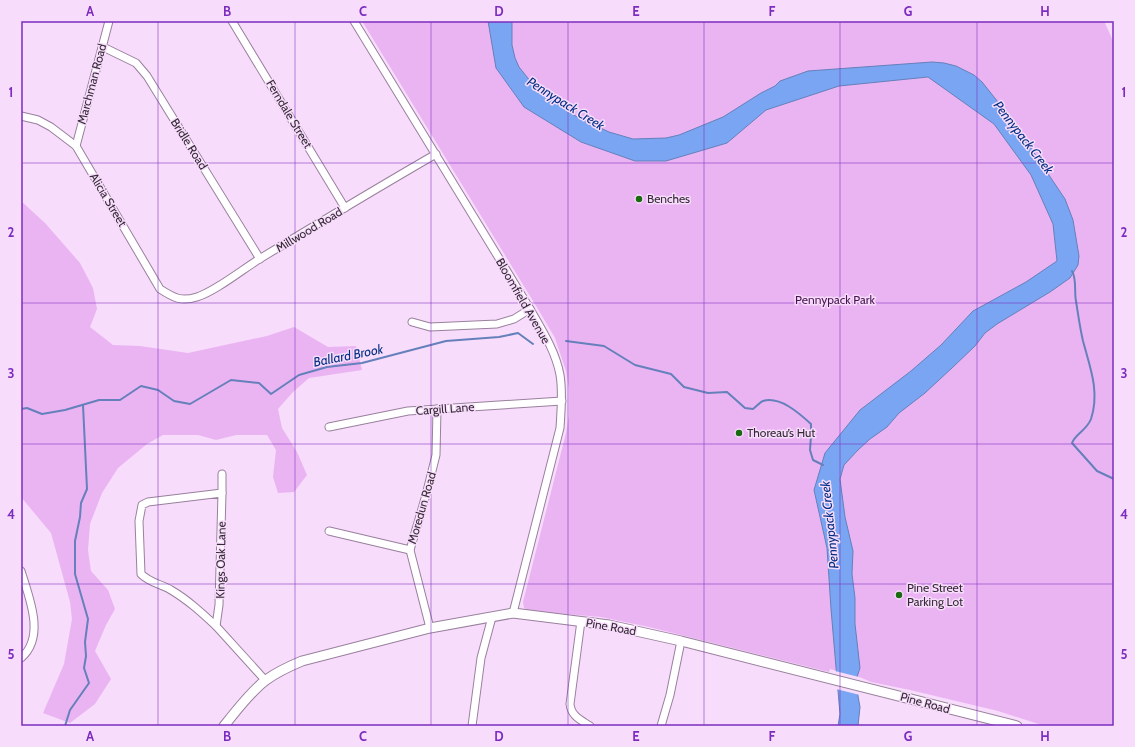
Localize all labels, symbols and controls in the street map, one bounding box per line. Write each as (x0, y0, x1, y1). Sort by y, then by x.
text: A (86, 3, 95, 19)
text: B (223, 3, 231, 19)
text: C (359, 3, 367, 19)
text: D (494, 3, 504, 19)
text: E (632, 3, 640, 19)
text: F (769, 3, 776, 19)
text: G (904, 3, 913, 19)
text: H (1040, 3, 1050, 19)
street label: Marchman Road (74, 42, 109, 126)
water label: Pennypack Creek (524, 73, 608, 133)
street label: Ferndale Street (263, 77, 316, 151)
text: 1 (9, 84, 13, 100)
text: 1 (1122, 84, 1126, 100)
water label: Pennypack Creek (991, 97, 1058, 177)
street label: Bridle Road (168, 115, 211, 172)
street label: Alicia Street (87, 170, 130, 229)
place label: Benches (647, 191, 690, 206)
marker: Benches (634, 194, 644, 204)
street label: Millwood Road (273, 204, 345, 255)
text: 2 (8, 224, 15, 240)
text: 2 (1121, 224, 1128, 240)
street label: Bloomfield Avenue (493, 255, 554, 346)
park label: Pennypack Park (795, 292, 875, 307)
water label: Ballard Brook (312, 340, 385, 370)
text: 3 (7, 365, 15, 381)
text: 3 (1120, 365, 1128, 381)
street label: Cargill Lane (415, 399, 475, 418)
place label: Thoreau’s Hut (747, 425, 815, 440)
marker: Thoreau’s Hut (734, 428, 744, 438)
street label: Moredun Road (404, 470, 439, 546)
water label: Pennypack Creek (816, 480, 842, 570)
text: 4 (7, 506, 15, 522)
text: 4 (1120, 506, 1128, 522)
street label: Kings Oak Lane (212, 521, 229, 599)
place label: Pine Street Parking Lot (907, 580, 963, 609)
marker: Pine Street Parking Lot (894, 590, 904, 600)
street label: Pine Road (585, 615, 637, 638)
text: 5 (8, 646, 15, 662)
text: 5 (1121, 646, 1128, 662)
street label: Pine Road (899, 689, 952, 716)
text: A (86, 728, 95, 744)
text: B (223, 728, 231, 744)
text: C (359, 728, 367, 744)
text: D (494, 728, 504, 744)
text: E (632, 728, 640, 744)
text: F (769, 728, 776, 744)
text: G (904, 728, 913, 744)
text: H (1040, 728, 1050, 744)

